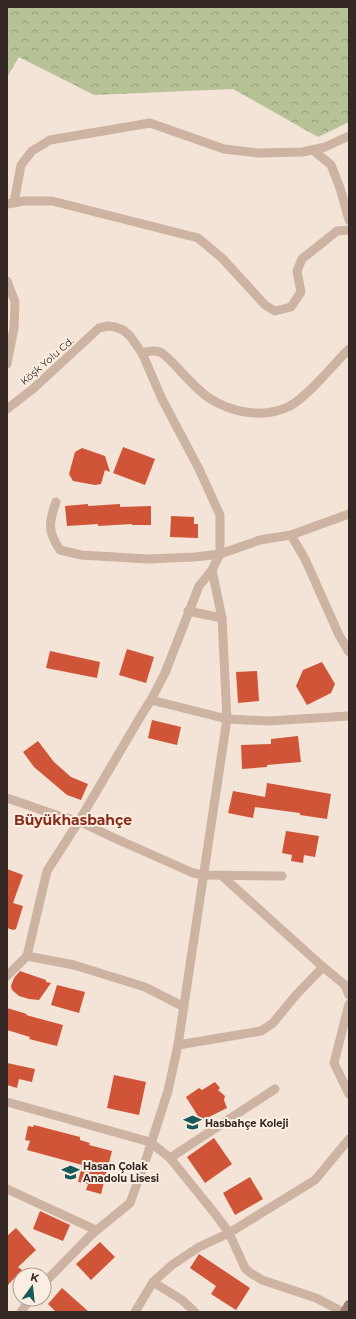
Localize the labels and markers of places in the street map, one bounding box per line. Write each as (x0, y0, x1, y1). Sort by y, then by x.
school or university icon: Hasbahçe Koleji (182, 1113, 202, 1133)
place label: Hasbahçe Koleji (205, 1117, 289, 1130)
place label: Hasan Çolak Anadolu Lisesi (82, 1160, 159, 1185)
school or university icon: Hasan Çolak Anadolu Lisesi (60, 1162, 80, 1182)

